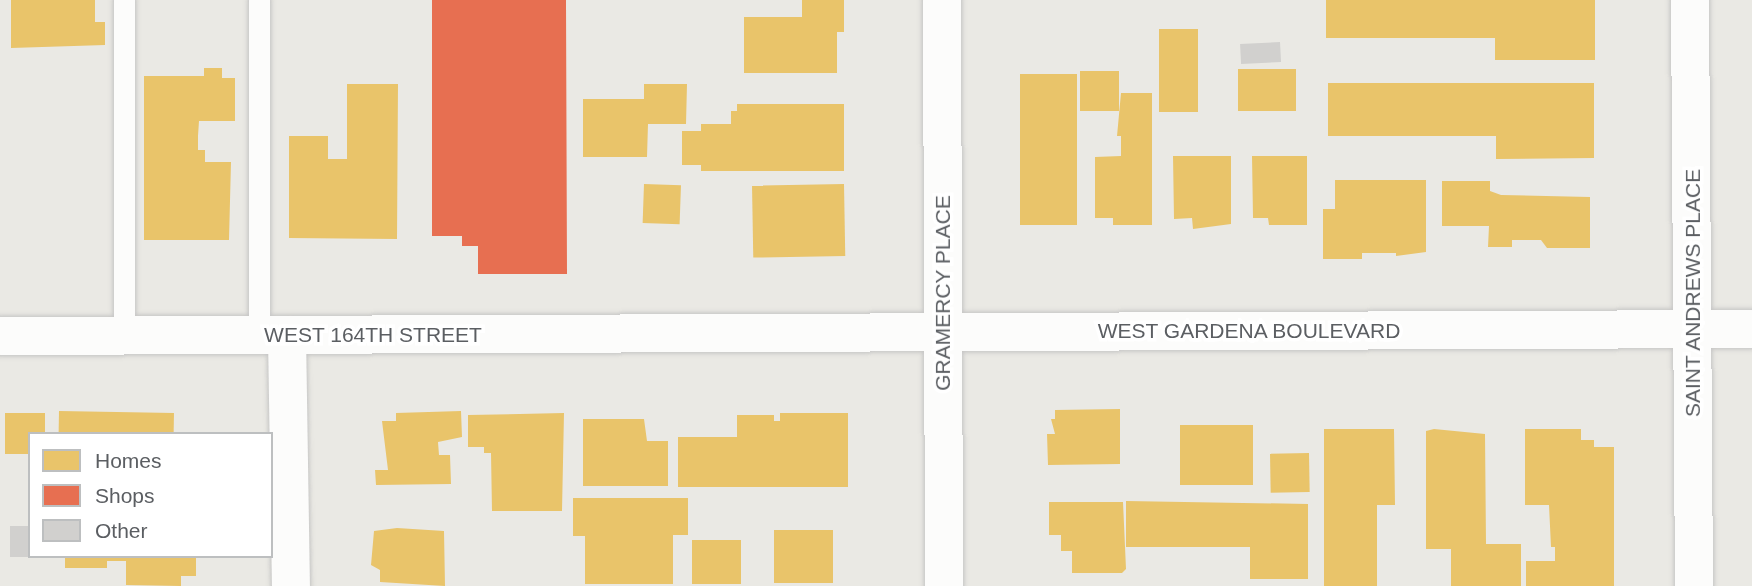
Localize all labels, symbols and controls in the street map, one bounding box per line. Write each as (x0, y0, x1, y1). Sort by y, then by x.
street label: SAINT ANDREWS PLACE (1680, 168, 1706, 418)
street label: GRAMERCY PLACE (930, 195, 956, 391)
street label: WEST GARDENA BOULEVARD (1097, 318, 1401, 344)
street label: WEST 164TH STREET (264, 322, 482, 348)
legend (28, 432, 273, 558)
text: Homes (95, 449, 162, 472)
text: Shops (95, 484, 155, 507)
text: Other (95, 519, 148, 542)

